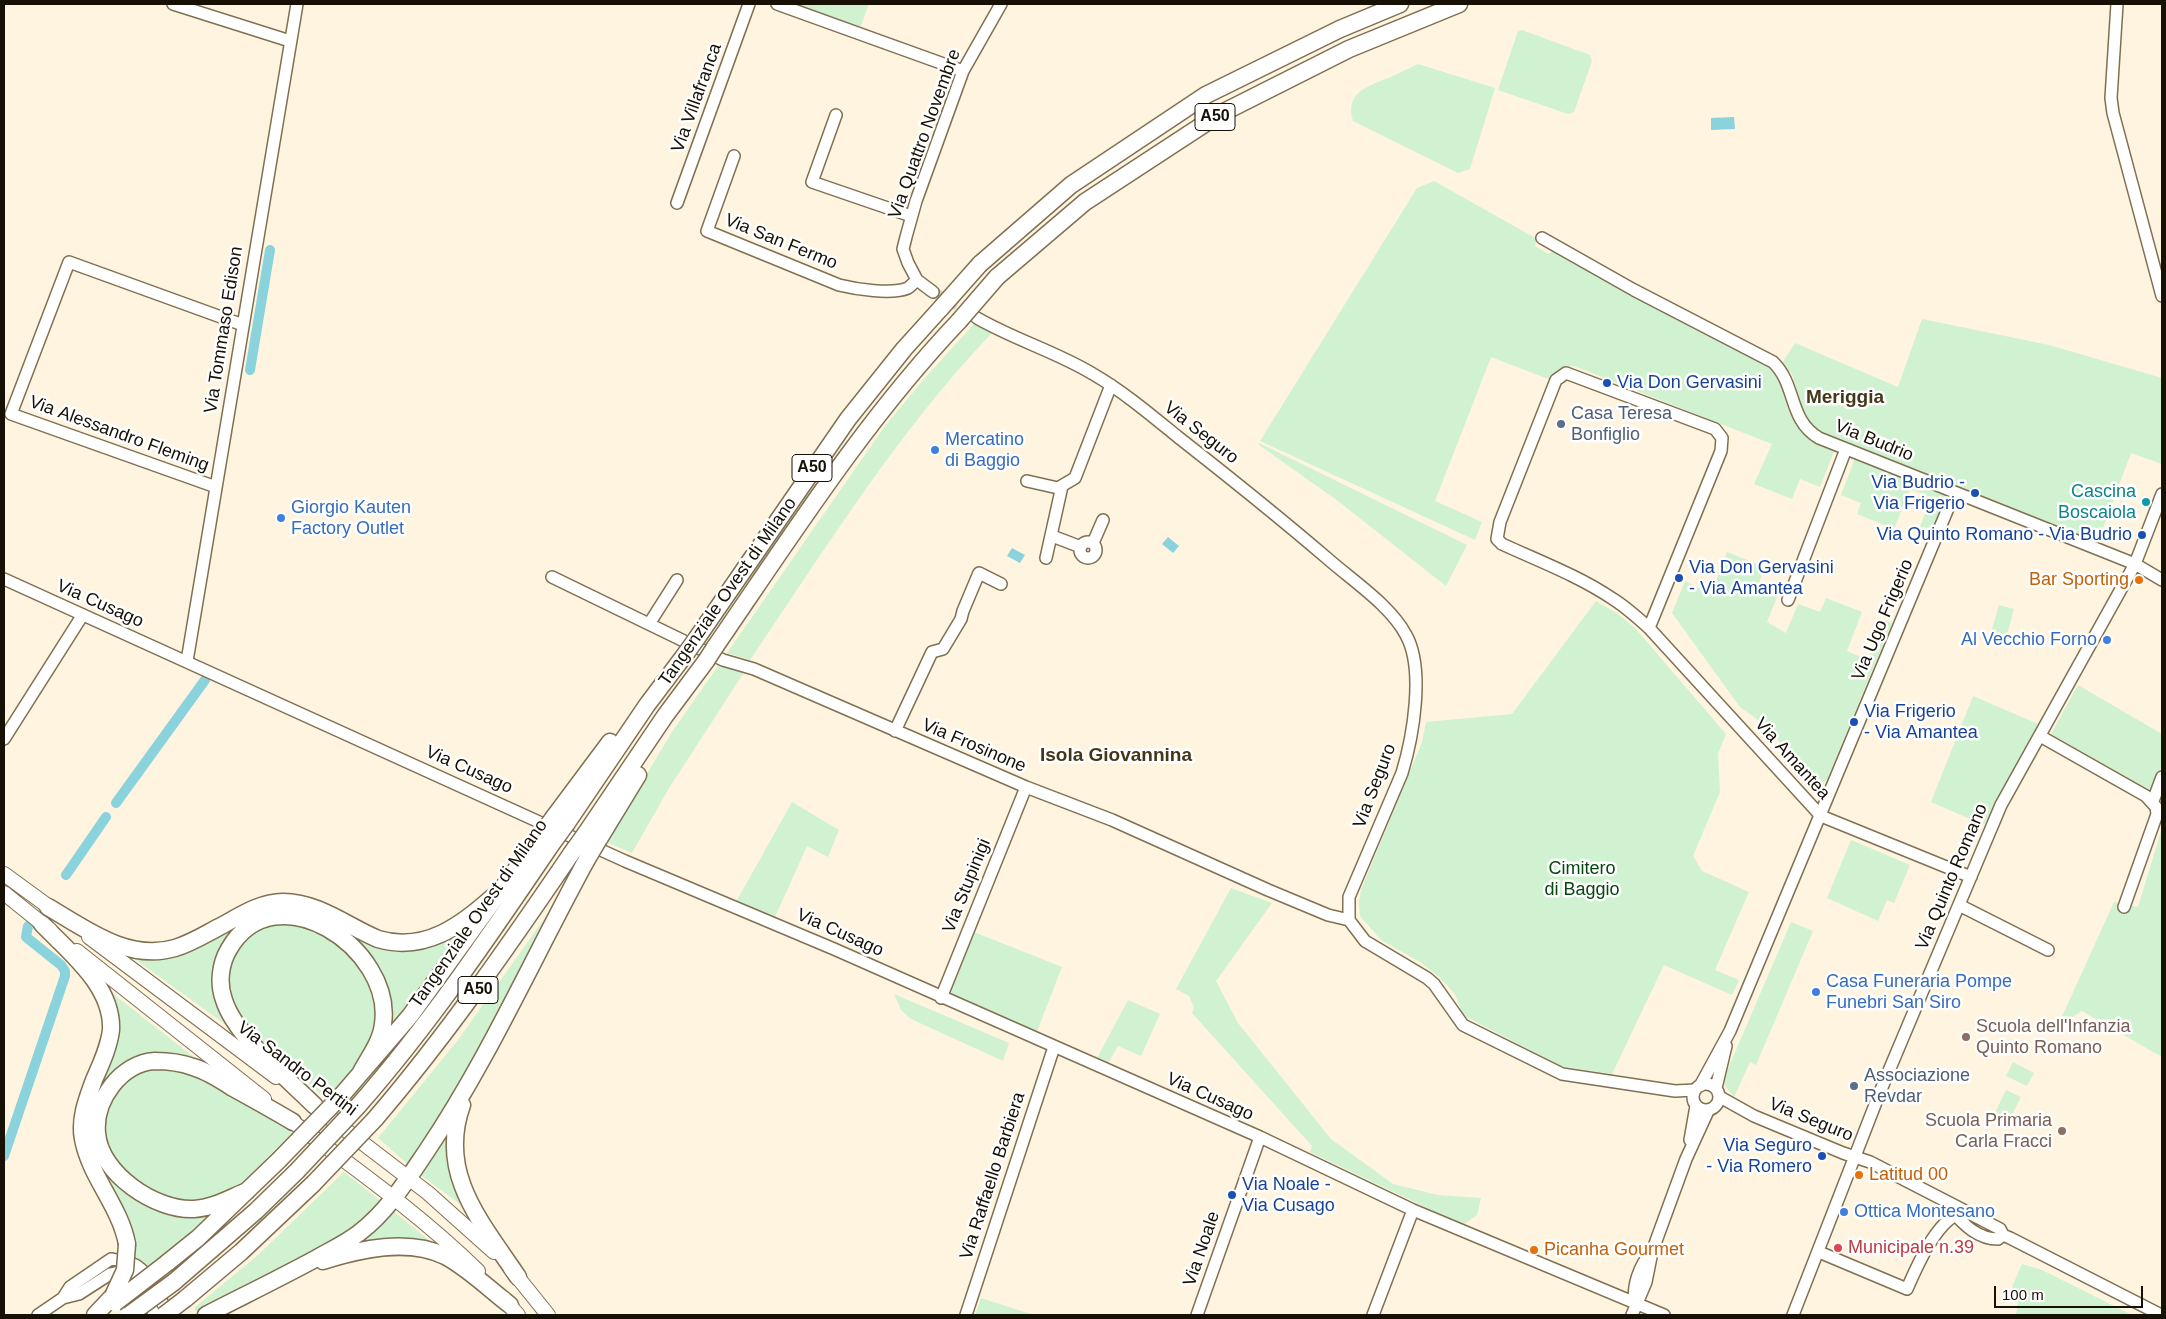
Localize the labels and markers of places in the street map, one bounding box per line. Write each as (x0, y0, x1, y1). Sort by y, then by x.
place label: Via Don Gervasini (1617, 372, 1762, 394)
marker: Via Don Gervasini (1601, 377, 1613, 389)
place label: Casa Teresa Bonfiglio (1571, 403, 1672, 446)
marker: Casa Teresa Bonfiglio (1555, 418, 1567, 430)
place label: Mercatino di Baggio (945, 429, 1024, 472)
marker: Mercatino di Baggio (929, 444, 941, 456)
place label: Via Budrio - Via Frigerio (1871, 472, 1965, 514)
place label: Cascina Boscaiola (2058, 481, 2136, 524)
marker: Via Budrio - Via Frigerio (1969, 487, 1981, 499)
marker: Cascina Boscaiola (2140, 496, 2152, 508)
place label: Giorgio Kauten Factory Outlet (291, 497, 411, 540)
marker: Giorgio Kauten Factory Outlet (275, 512, 287, 524)
place label: Via Quinto Romano - Via Budrio (1877, 524, 2132, 546)
marker: Via Quinto Romano - Via Budrio (2136, 529, 2148, 541)
place label: Via Don Gervasini - Via Amantea (1689, 557, 1834, 600)
place label: Bar Sporting (2029, 569, 2129, 591)
marker: Via Don Gervasini - Via Amantea (1673, 572, 1685, 584)
marker: Bar Sporting (2133, 574, 2145, 586)
place label: Al Vecchio Forno (1961, 629, 2097, 651)
marker: Al Vecchio Forno (2101, 634, 2113, 646)
place label: Via Frigerio - Via Amantea (1864, 701, 1978, 744)
marker: Via Frigerio - Via Amantea (1848, 716, 1860, 728)
place label: Casa Funeraria Pompe Funebri San Siro (1826, 971, 2012, 1014)
marker: Casa Funeraria Pompe Funebri San Siro (1810, 986, 1822, 998)
place label: Scuola dell'Infanzia Quinto Romano (1976, 1016, 2131, 1058)
marker: Scuola dell'Infanzia Quinto Romano (1960, 1031, 1972, 1043)
place label: Associazione Revdar (1864, 1065, 1970, 1108)
marker: Associazione Revdar (1848, 1080, 1860, 1092)
place label: Scuola Primaria Carla Fracci (1925, 1110, 2052, 1152)
marker: Scuola Primaria Carla Fracci (2056, 1125, 2068, 1137)
place label: Via Seguro - Via Romero (1706, 1135, 1812, 1178)
marker: Via Seguro - Via Romero (1816, 1150, 1828, 1162)
place label: Latitud 00 (1869, 1164, 1948, 1186)
marker: Latitud 00 (1853, 1169, 1865, 1181)
place label: Via Noale - Via Cusago (1242, 1174, 1335, 1216)
marker: Via Noale - Via Cusago (1226, 1189, 1238, 1201)
place label: Ottica Montesano (1854, 1201, 1995, 1223)
marker: Ottica Montesano (1838, 1206, 1850, 1218)
place label: Municipale n.39 (1848, 1237, 1974, 1259)
place label: Picanha Gourmet (1544, 1239, 1684, 1261)
marker: Municipale n.39 (1832, 1242, 1844, 1254)
marker: Picanha Gourmet (1528, 1244, 1540, 1256)

